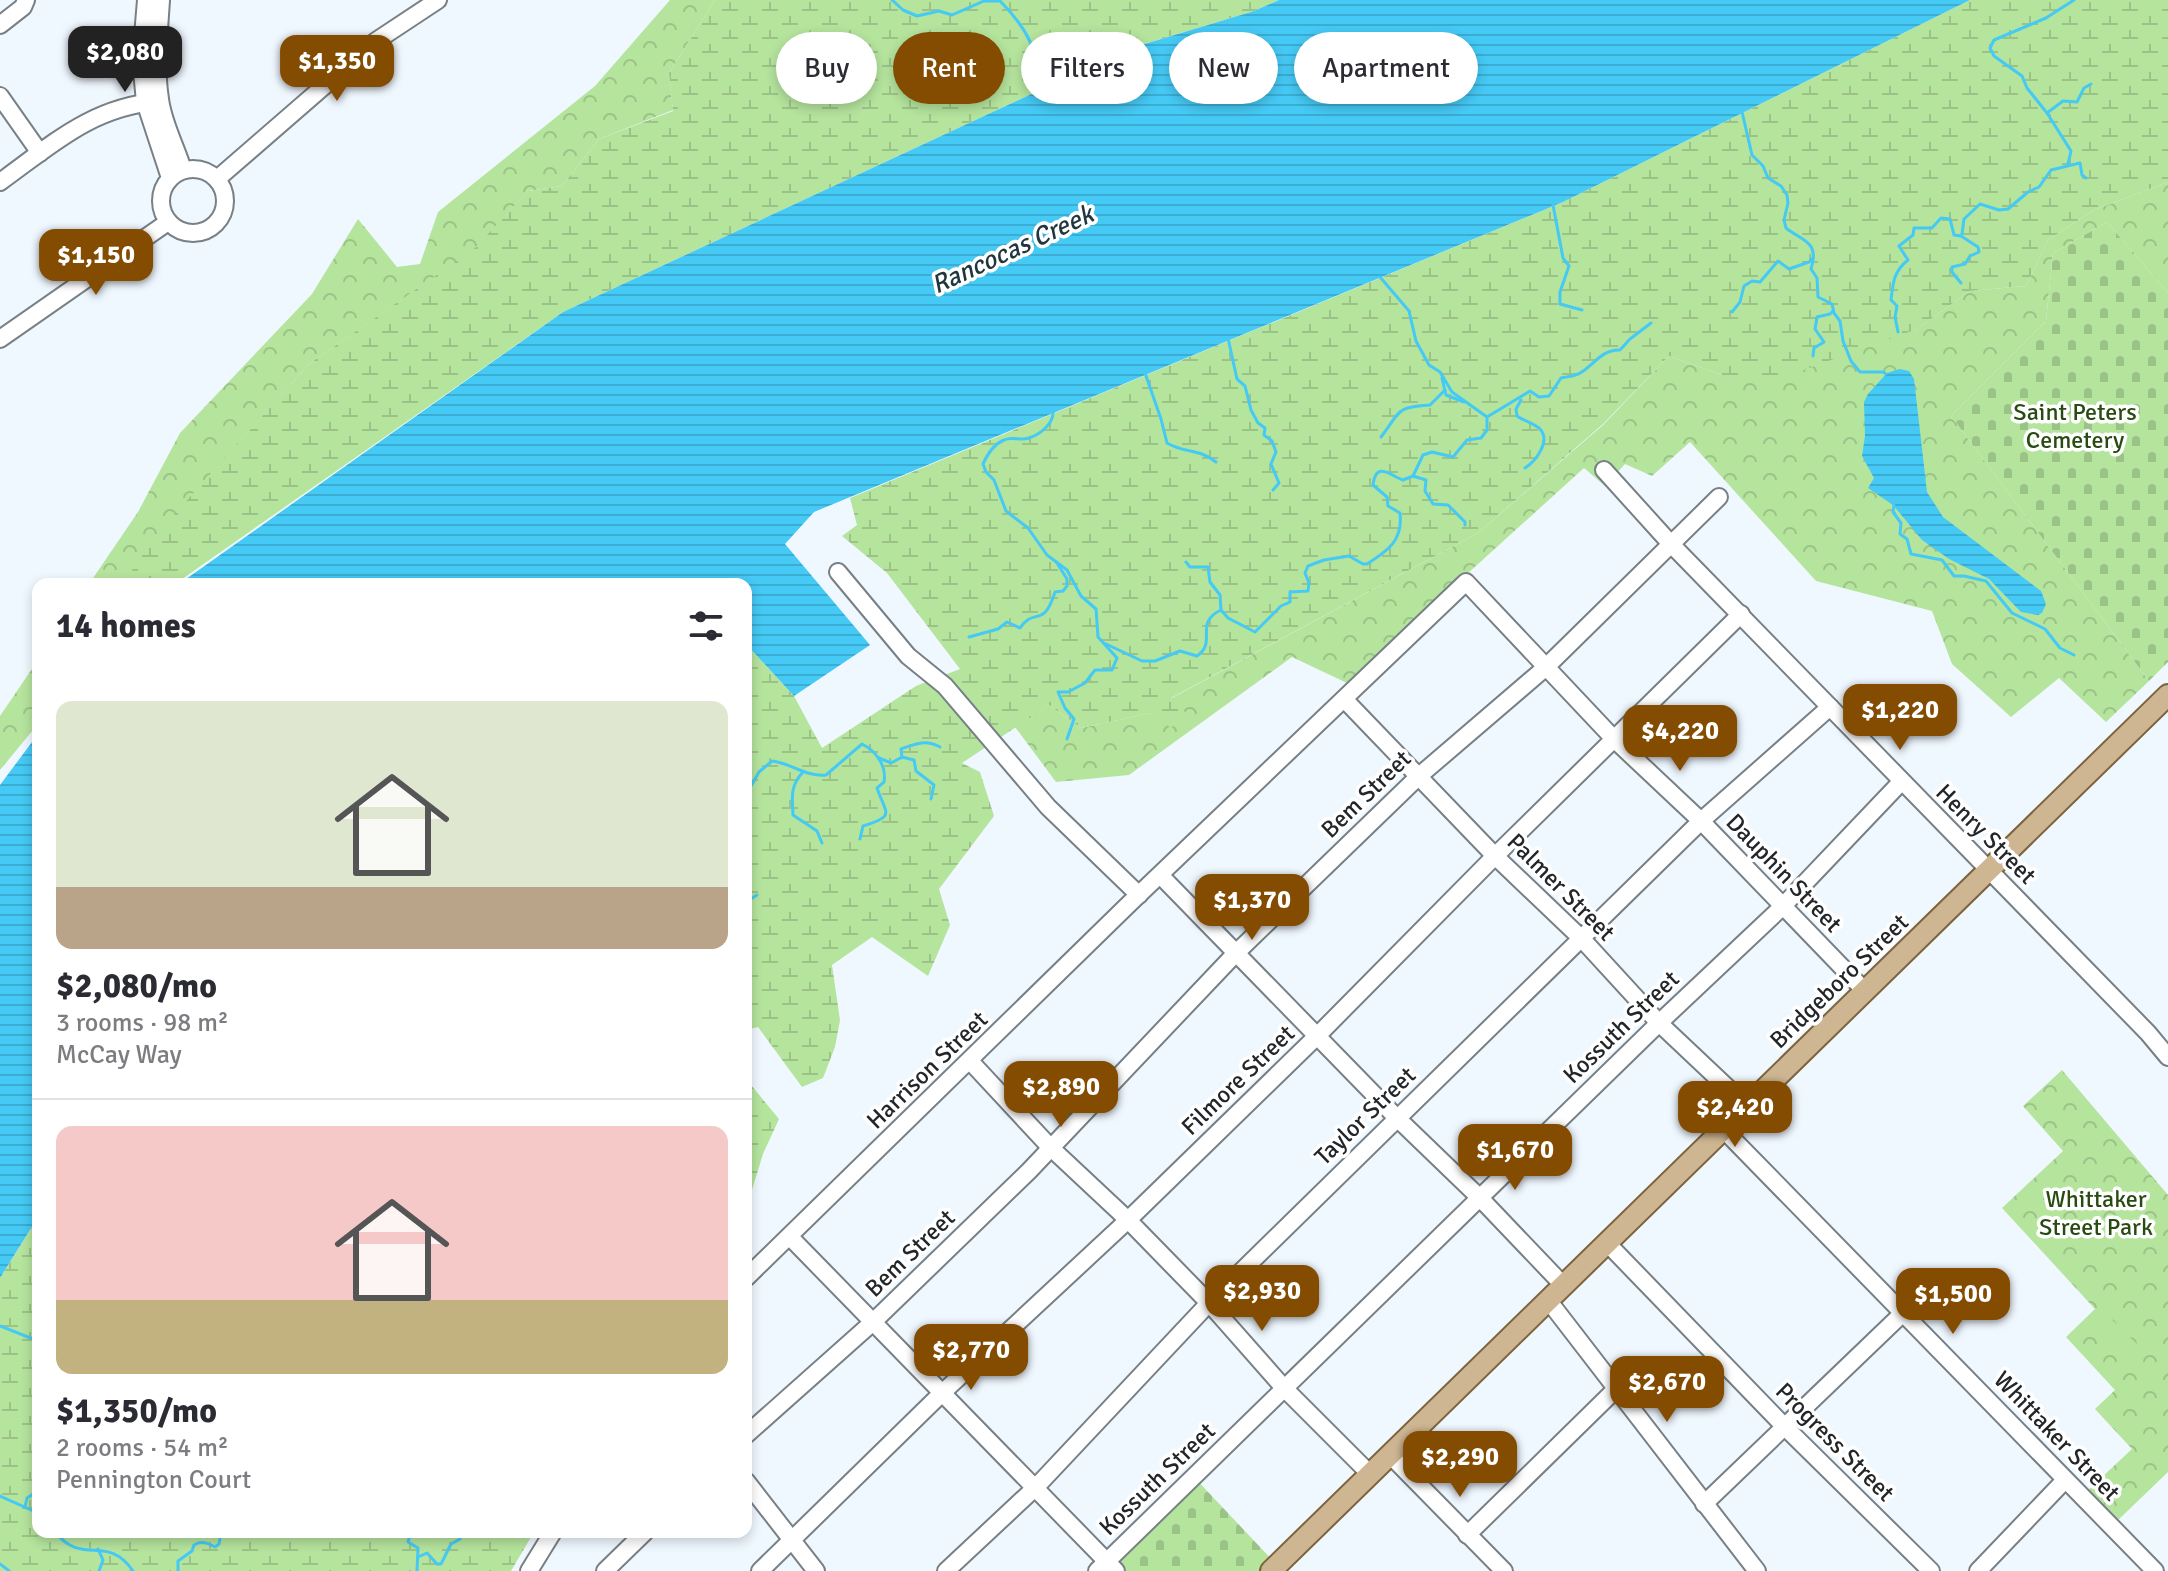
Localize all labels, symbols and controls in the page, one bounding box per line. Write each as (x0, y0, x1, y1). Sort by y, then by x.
pin: $2,080 (60, 26, 190, 94)
chip: Buy (776, 32, 877, 104)
chip: Rent (893, 32, 1005, 104)
chip: Filters (1021, 32, 1153, 104)
chip: New (1169, 32, 1278, 104)
chip: Apartment (1294, 32, 1478, 104)
pin: $1,350 (272, 35, 402, 103)
text: $2,080 (86, 36, 164, 68)
text: $1,350 (298, 45, 376, 77)
water label: Rancocas Creek (926, 198, 1100, 301)
pin: $1,150 (31, 229, 161, 297)
text: $1,150 (57, 239, 135, 271)
park label: Saint Peters Cemetery (2013, 397, 2137, 455)
icon: filters (684, 604, 728, 648)
text: 14 homes (56, 605, 196, 647)
pin: $1,220 (1835, 684, 1965, 752)
text: $1,220 (1861, 694, 1939, 726)
pin: $4,220 (1615, 705, 1745, 773)
text: $4,220 (1641, 715, 1719, 747)
street label: Bem Street (1315, 744, 1417, 844)
icon: home (320, 753, 464, 897)
street label: Henry Street (1930, 778, 2042, 890)
street label: Dauphin Street (1720, 807, 1848, 939)
street label: Palmer Street (1501, 827, 1621, 947)
pin: $1,370 (1187, 874, 1317, 942)
text: $1,370 (1213, 884, 1291, 916)
street label: Bridgeboro Street (1763, 907, 1915, 1055)
street label: Kossuth Street (1557, 964, 1685, 1090)
text: $2,080/mo (56, 965, 217, 1007)
street label: Harrison Street (860, 1005, 994, 1135)
text: 3 rooms · 98 m² (56, 1007, 229, 1039)
street label: Filmore Street (1175, 1019, 1301, 1141)
text: McCay Way (56, 1039, 182, 1071)
street label: Taylor Street (1308, 1060, 1422, 1172)
pin: $2,890 (996, 1061, 1126, 1129)
text: $2,890 (1022, 1071, 1100, 1103)
pin: $2,420 (1670, 1081, 1800, 1149)
text: $2,420 (1696, 1091, 1774, 1123)
pin: $1,670 (1450, 1124, 1580, 1192)
text: $1,670 (1476, 1134, 1554, 1166)
icon: home (320, 1178, 464, 1322)
park label: Whittaker Street Park (2039, 1184, 2153, 1242)
street label: Bem Street (859, 1203, 961, 1303)
pin: $2,930 (1197, 1265, 1327, 1333)
pin: $1,500 (1888, 1268, 2018, 1336)
text: $2,930 (1223, 1275, 1301, 1307)
text: $1,500 (1914, 1278, 1992, 1310)
pin: $2,770 (906, 1324, 1036, 1392)
text: $2,770 (932, 1334, 1010, 1366)
pin: $2,670 (1602, 1356, 1732, 1424)
street label: Whittaker Street (1987, 1365, 2127, 1507)
text: $2,670 (1628, 1366, 1706, 1398)
street label: Progress Street (1769, 1376, 1901, 1508)
text: $1,350/mo (56, 1390, 217, 1432)
street label: Kossuth Street (1093, 1416, 1221, 1542)
pin: $2,290 (1395, 1431, 1525, 1499)
text: 2 rooms · 54 m² (56, 1432, 229, 1464)
text: $2,290 (1421, 1441, 1499, 1473)
text: Pennington Court (56, 1464, 251, 1496)

